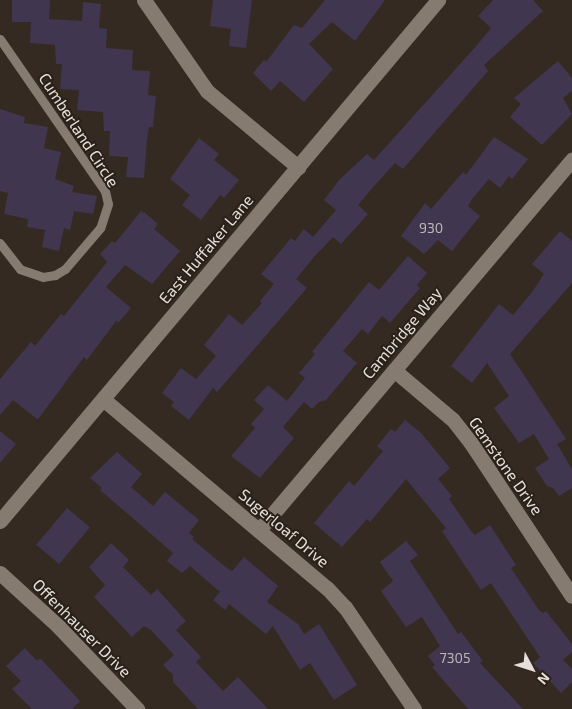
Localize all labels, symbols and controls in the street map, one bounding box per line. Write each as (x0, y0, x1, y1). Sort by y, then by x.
street label: Cumberland Circle (35, 69, 123, 191)
street label: East Huffaker Lane (155, 190, 257, 308)
house number: 930 (419, 220, 443, 236)
street label: Cambridge Way (358, 283, 446, 383)
street label: Gemstone Drive (465, 413, 547, 519)
street label: Sugerloaf Drive (235, 485, 333, 571)
street label: Offenhauser Drive (29, 575, 135, 681)
north arrow (507, 644, 557, 694)
house number: 7305 (440, 650, 470, 666)
text: N (534, 670, 554, 688)

